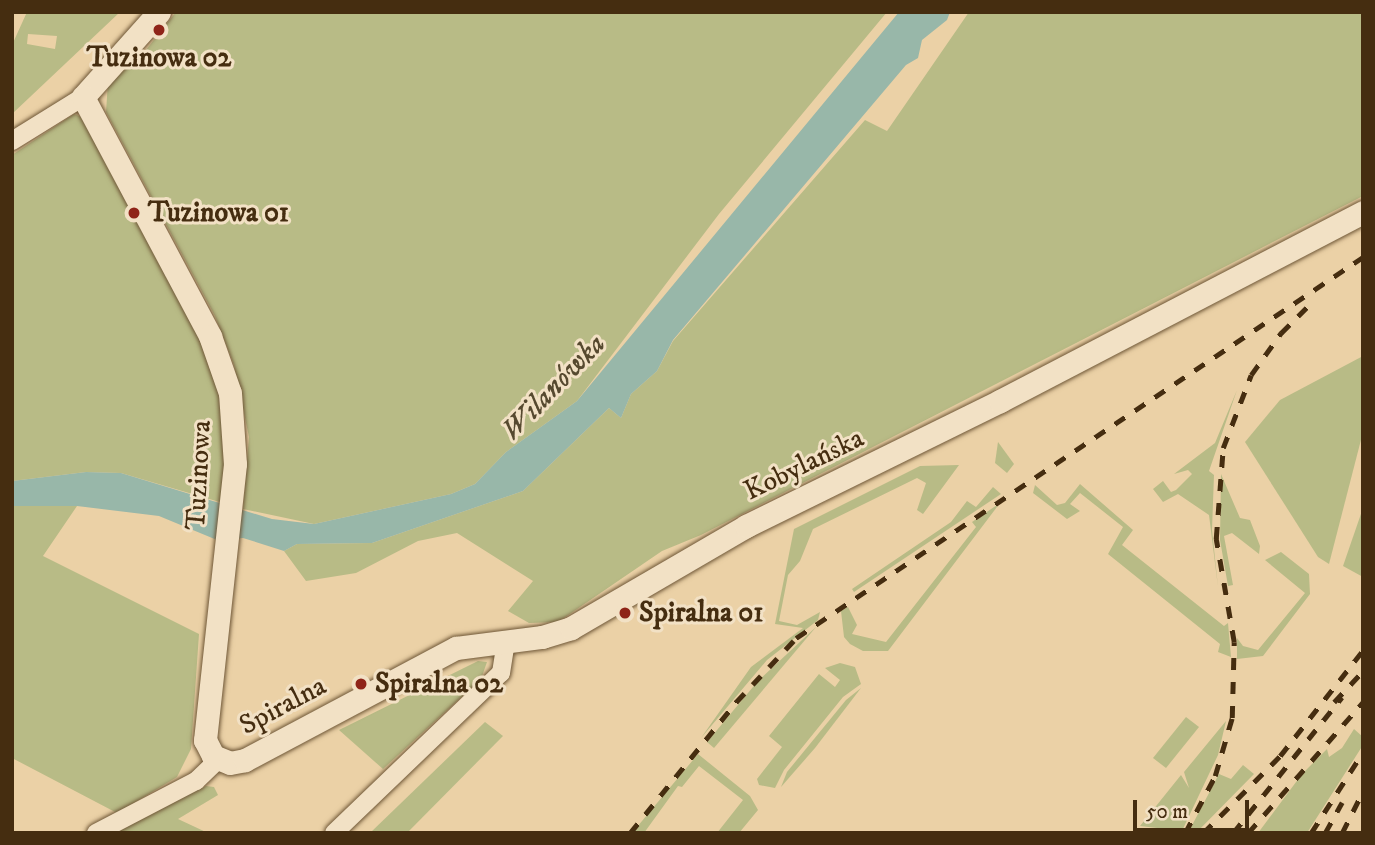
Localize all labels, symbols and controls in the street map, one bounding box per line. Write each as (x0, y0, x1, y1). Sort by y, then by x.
marker: Tuzinowa 02 (151, 22, 167, 38)
place label: Tuzinowa 02 (87, 41, 231, 75)
place label: Tuzinowa 01 (148, 196, 289, 230)
marker: Tuzinowa 01 (126, 205, 142, 221)
water label: Wilanówka (494, 327, 614, 449)
street label: Tuzinowa (179, 419, 219, 531)
street label: Kobylańska (739, 422, 869, 508)
place label: Spiralna 01 (639, 596, 763, 630)
marker: Spiralna 01 (617, 605, 633, 621)
place label: Spiralna 02 (375, 667, 503, 701)
street label: Spiralna (234, 669, 332, 743)
marker: Spiralna 02 (353, 676, 369, 692)
scale bar (1137, 786, 1252, 830)
text: 50 m (1146, 799, 1188, 825)

